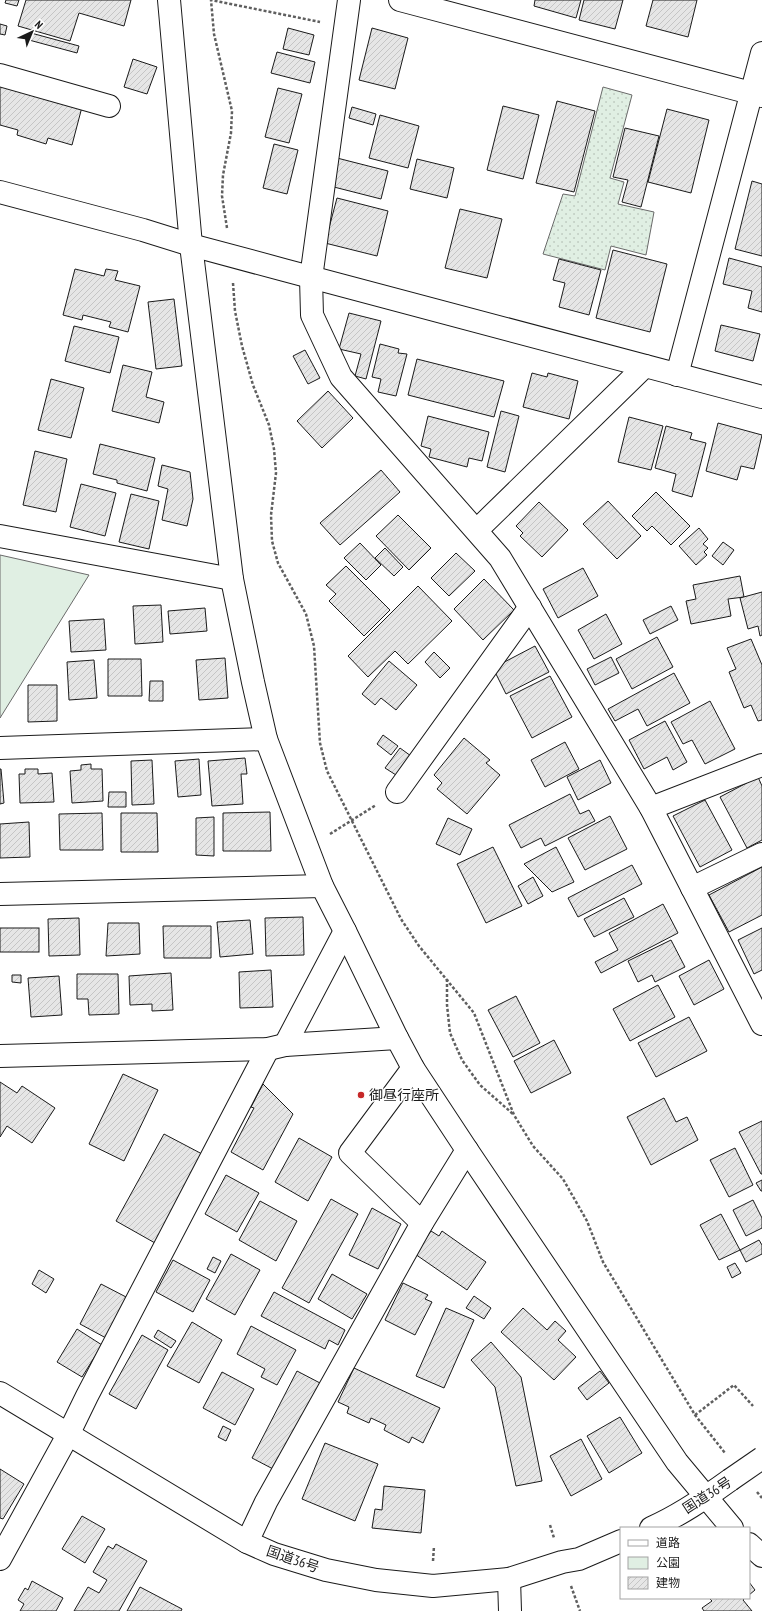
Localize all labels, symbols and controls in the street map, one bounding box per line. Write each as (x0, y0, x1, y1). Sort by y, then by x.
north arrow (12, 12, 52, 52)
text: N (32, 18, 46, 32)
place label: 御昼行座所 (369, 1086, 439, 1104)
marker: 御昼行座所 (356, 1090, 366, 1100)
street label: 国道36号 (679, 1473, 735, 1517)
legend (620, 1527, 750, 1599)
text: 道路 (656, 1535, 680, 1550)
street label: 国道36号 (264, 1542, 322, 1576)
text: 公園 (656, 1555, 680, 1570)
text: 建物 (656, 1575, 680, 1590)

